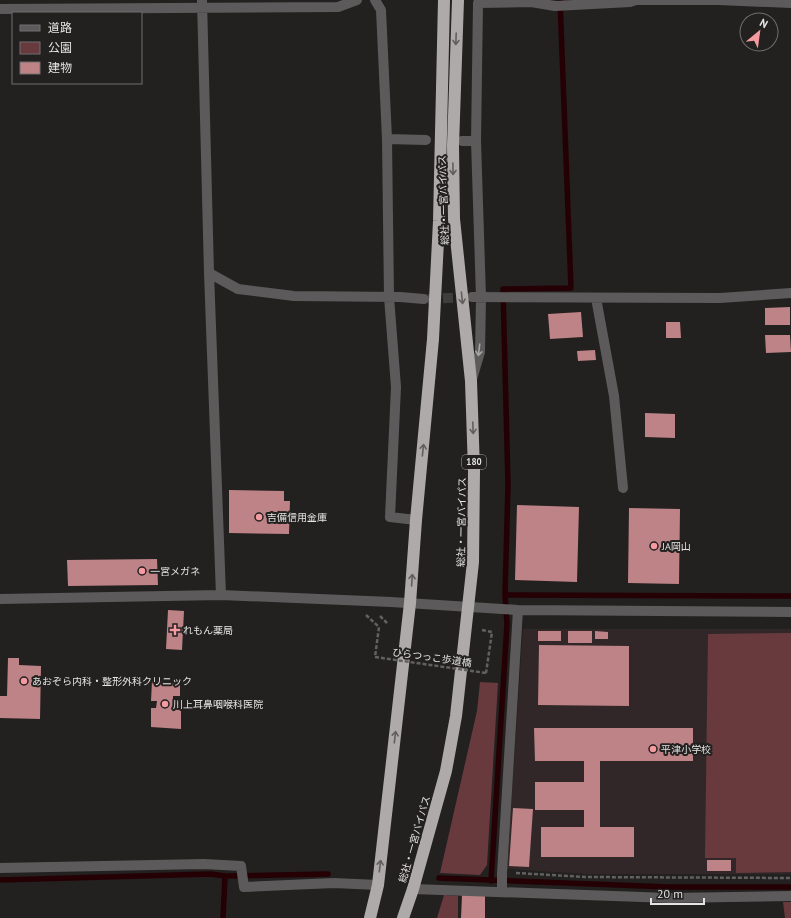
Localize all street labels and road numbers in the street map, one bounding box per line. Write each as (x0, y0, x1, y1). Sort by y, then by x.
street label: 総社・一宮バイパス (435, 155, 452, 245)
road number: 180 (462, 455, 486, 469)
street label: 総社・一宮バイパス (454, 477, 469, 567)
street label: ひらつっこ歩道橋 (391, 645, 472, 669)
street label: 総社・一宮バイパス (396, 794, 433, 884)

